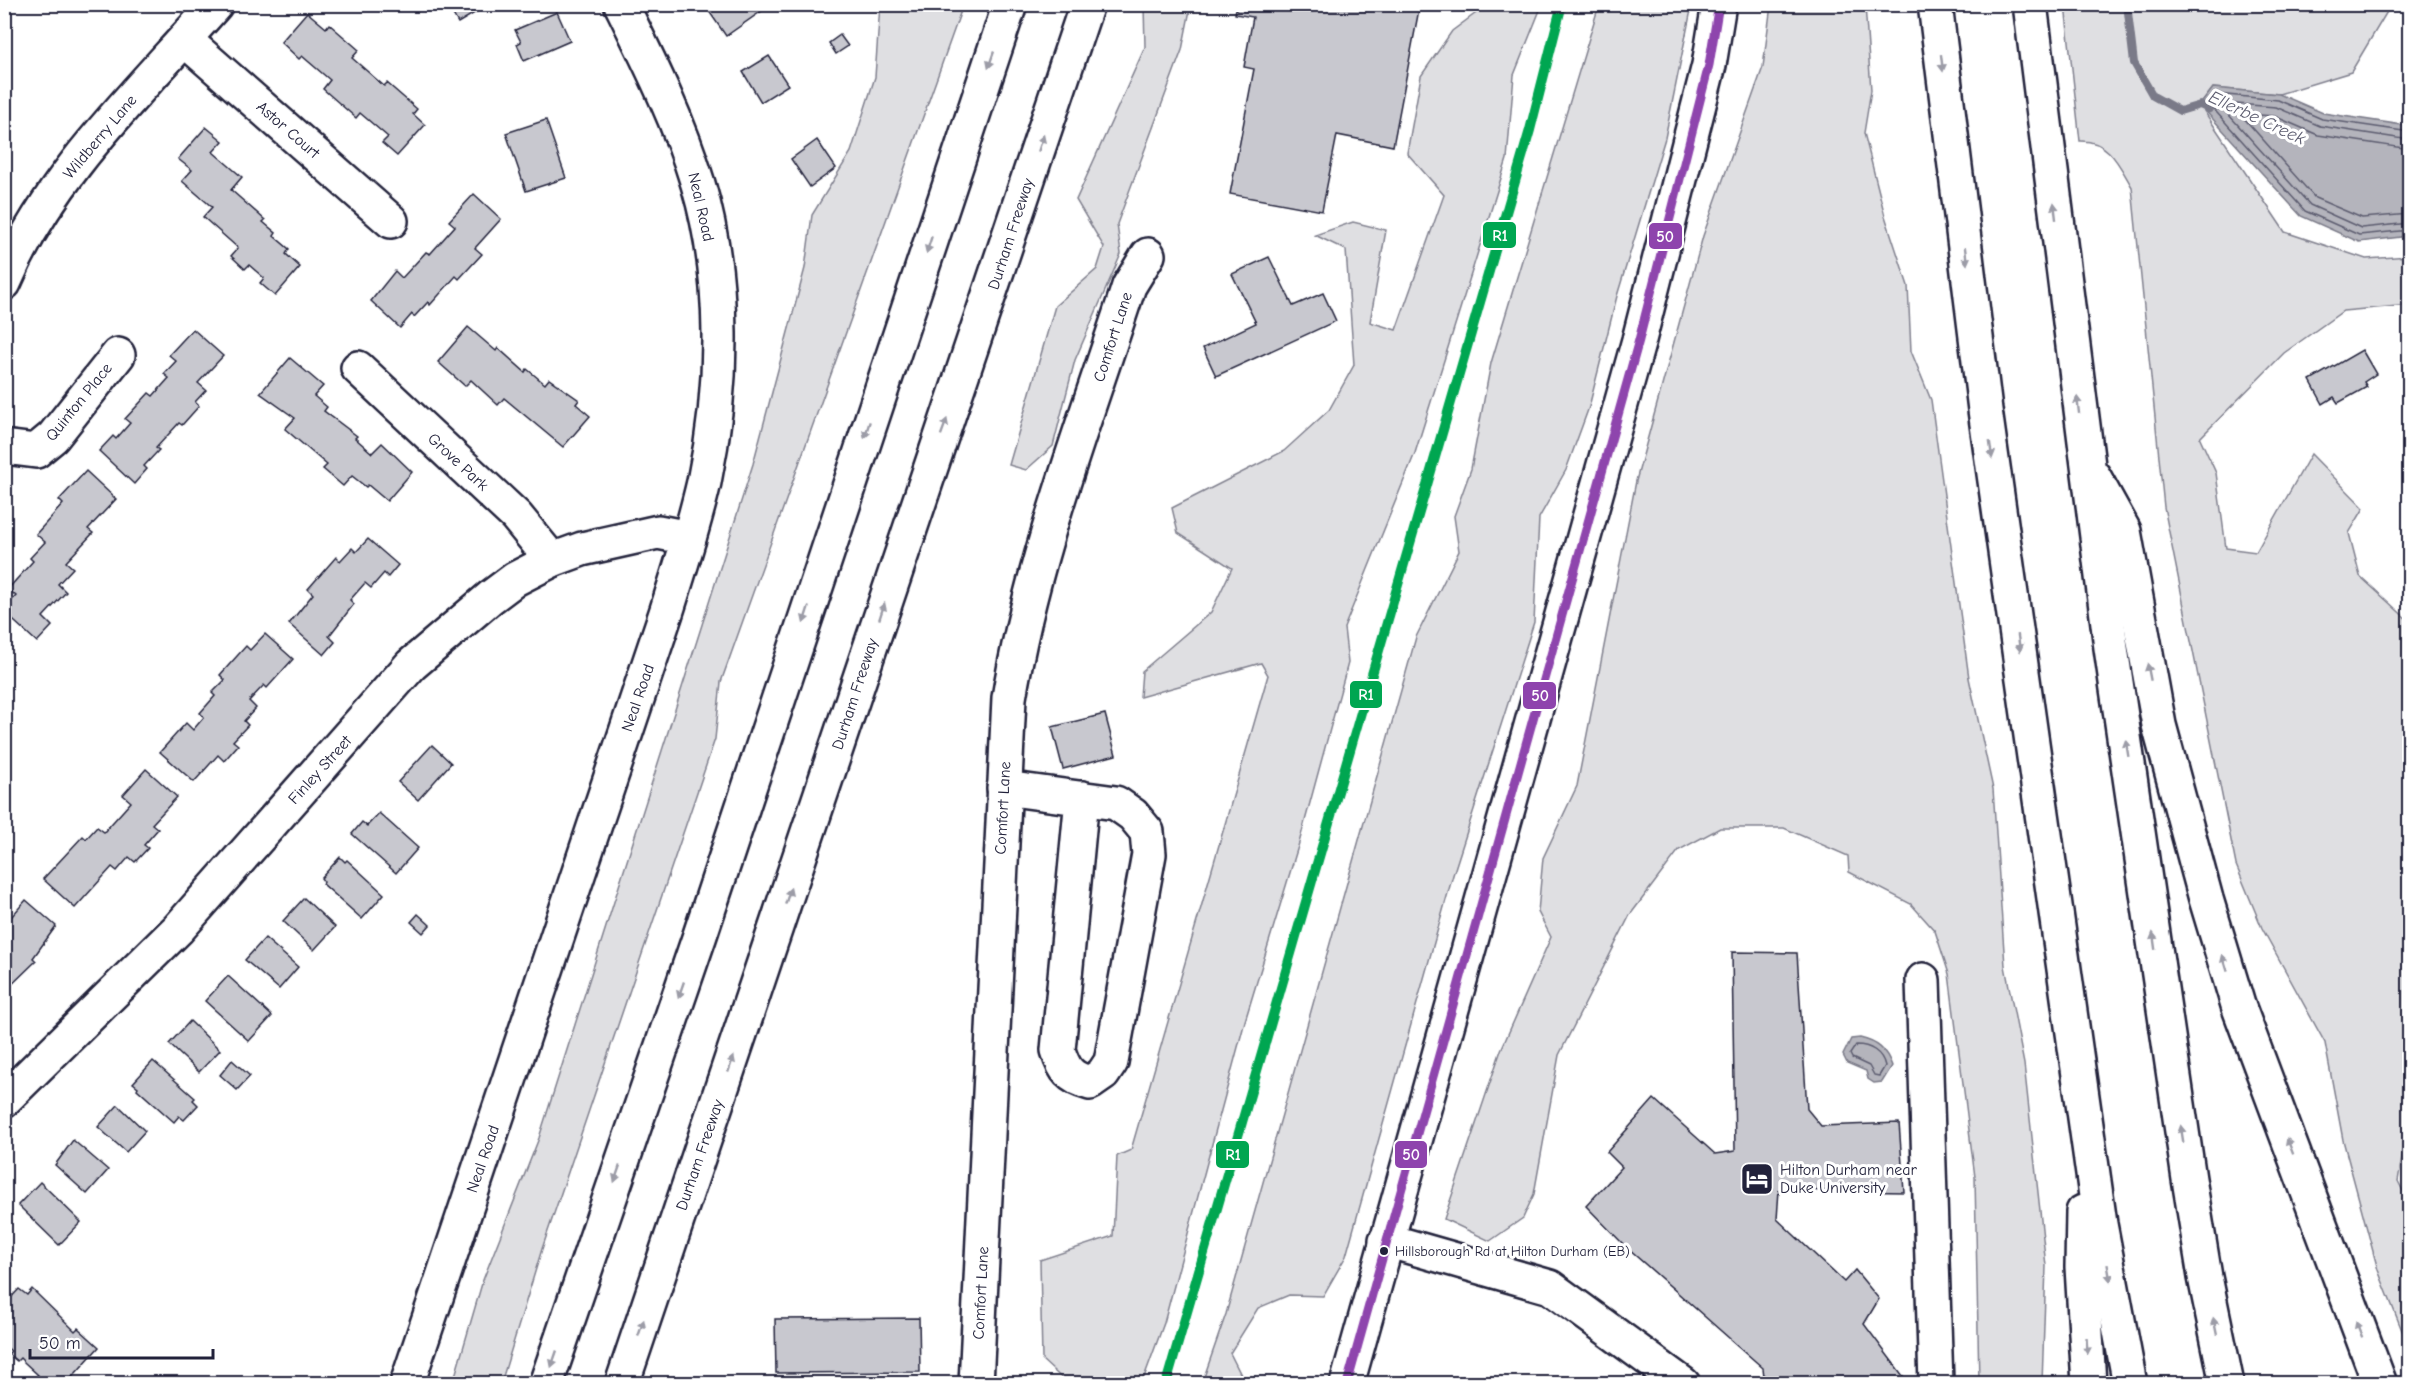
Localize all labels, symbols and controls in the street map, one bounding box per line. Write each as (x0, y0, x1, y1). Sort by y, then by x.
one-way arrow (986, 51, 995, 69)
one-way arrow (1937, 53, 1947, 72)
water label: Ellerbe Creek (2205, 86, 2309, 150)
street label: Wildberry Lane (60, 91, 140, 183)
street label: Astor Court (253, 98, 324, 163)
one-way arrow (1037, 134, 1047, 152)
street label: Neal Road (684, 171, 718, 243)
street label: Durham Freeway (985, 175, 1038, 292)
one-way arrow (2050, 201, 2060, 220)
line badge: R1 (1482, 221, 1517, 249)
line badge: 50 (1648, 222, 1683, 250)
text: R1 (1492, 227, 1508, 245)
text: 50 (1656, 228, 1674, 246)
one-way arrow (923, 236, 933, 254)
one-way arrow (1961, 247, 1971, 266)
street label: Comfort Lane (1090, 290, 1136, 384)
street label: Quinton Place (42, 359, 116, 445)
one-way arrow (2074, 395, 2083, 414)
one-way arrow (939, 417, 949, 435)
one-way arrow (862, 421, 872, 439)
street label: Grove Park (424, 429, 492, 495)
one-way arrow (1986, 440, 1995, 459)
one-way arrow (878, 602, 887, 620)
one-way arrow (801, 606, 810, 624)
one-way arrow (2014, 633, 2023, 652)
street label: Durham Freeway (829, 635, 882, 752)
street label: Neal Road (618, 662, 658, 734)
one-way arrow (2144, 663, 2153, 682)
line badge: R1 (1349, 680, 1383, 709)
line badge: 50 (1522, 681, 1557, 710)
text: R1 (1358, 686, 1374, 704)
text: 50 (1531, 687, 1549, 705)
street label: Finley Street (285, 732, 356, 808)
one-way arrow (2122, 738, 2131, 757)
street label: Comfort Lane (992, 761, 1014, 855)
one-way arrow (783, 887, 793, 905)
one-way arrow (2150, 932, 2159, 951)
one-way arrow (2220, 954, 2229, 972)
one-way arrow (675, 981, 685, 999)
one-way arrow (726, 1055, 736, 1073)
street label: Durham Freeway (673, 1096, 728, 1213)
street label: Neal Road (463, 1123, 503, 1195)
one-way arrow (2178, 1124, 2187, 1143)
one-way arrow (2285, 1137, 2295, 1155)
line badge: R1 (1215, 1140, 1250, 1169)
line badge: 50 (1394, 1140, 1428, 1169)
text: R1 (1225, 1146, 1241, 1164)
text: 50 (1402, 1146, 1420, 1164)
hotel icon: Hilton Durham near Duke University (1739, 1161, 1775, 1197)
place label: Hilton Durham near Duke University (1780, 1161, 1918, 1197)
one-way arrow (612, 1165, 622, 1183)
place label: Hillsborough Rd at Hilton Durham (EB) (1395, 1243, 1630, 1260)
marker: Hillsborough Rd at Hilton Durham (EB) (1378, 1245, 1390, 1257)
street label: Comfort Lane (970, 1246, 992, 1340)
one-way arrow (2104, 1264, 2113, 1283)
one-way arrow (2210, 1317, 2220, 1336)
one-way arrow (636, 1319, 646, 1337)
one-way arrow (2354, 1320, 2363, 1338)
scale bar (30, 1322, 213, 1360)
text: 50 m (39, 1333, 81, 1354)
one-way arrow (2082, 1337, 2091, 1356)
one-way arrow (549, 1350, 558, 1368)

